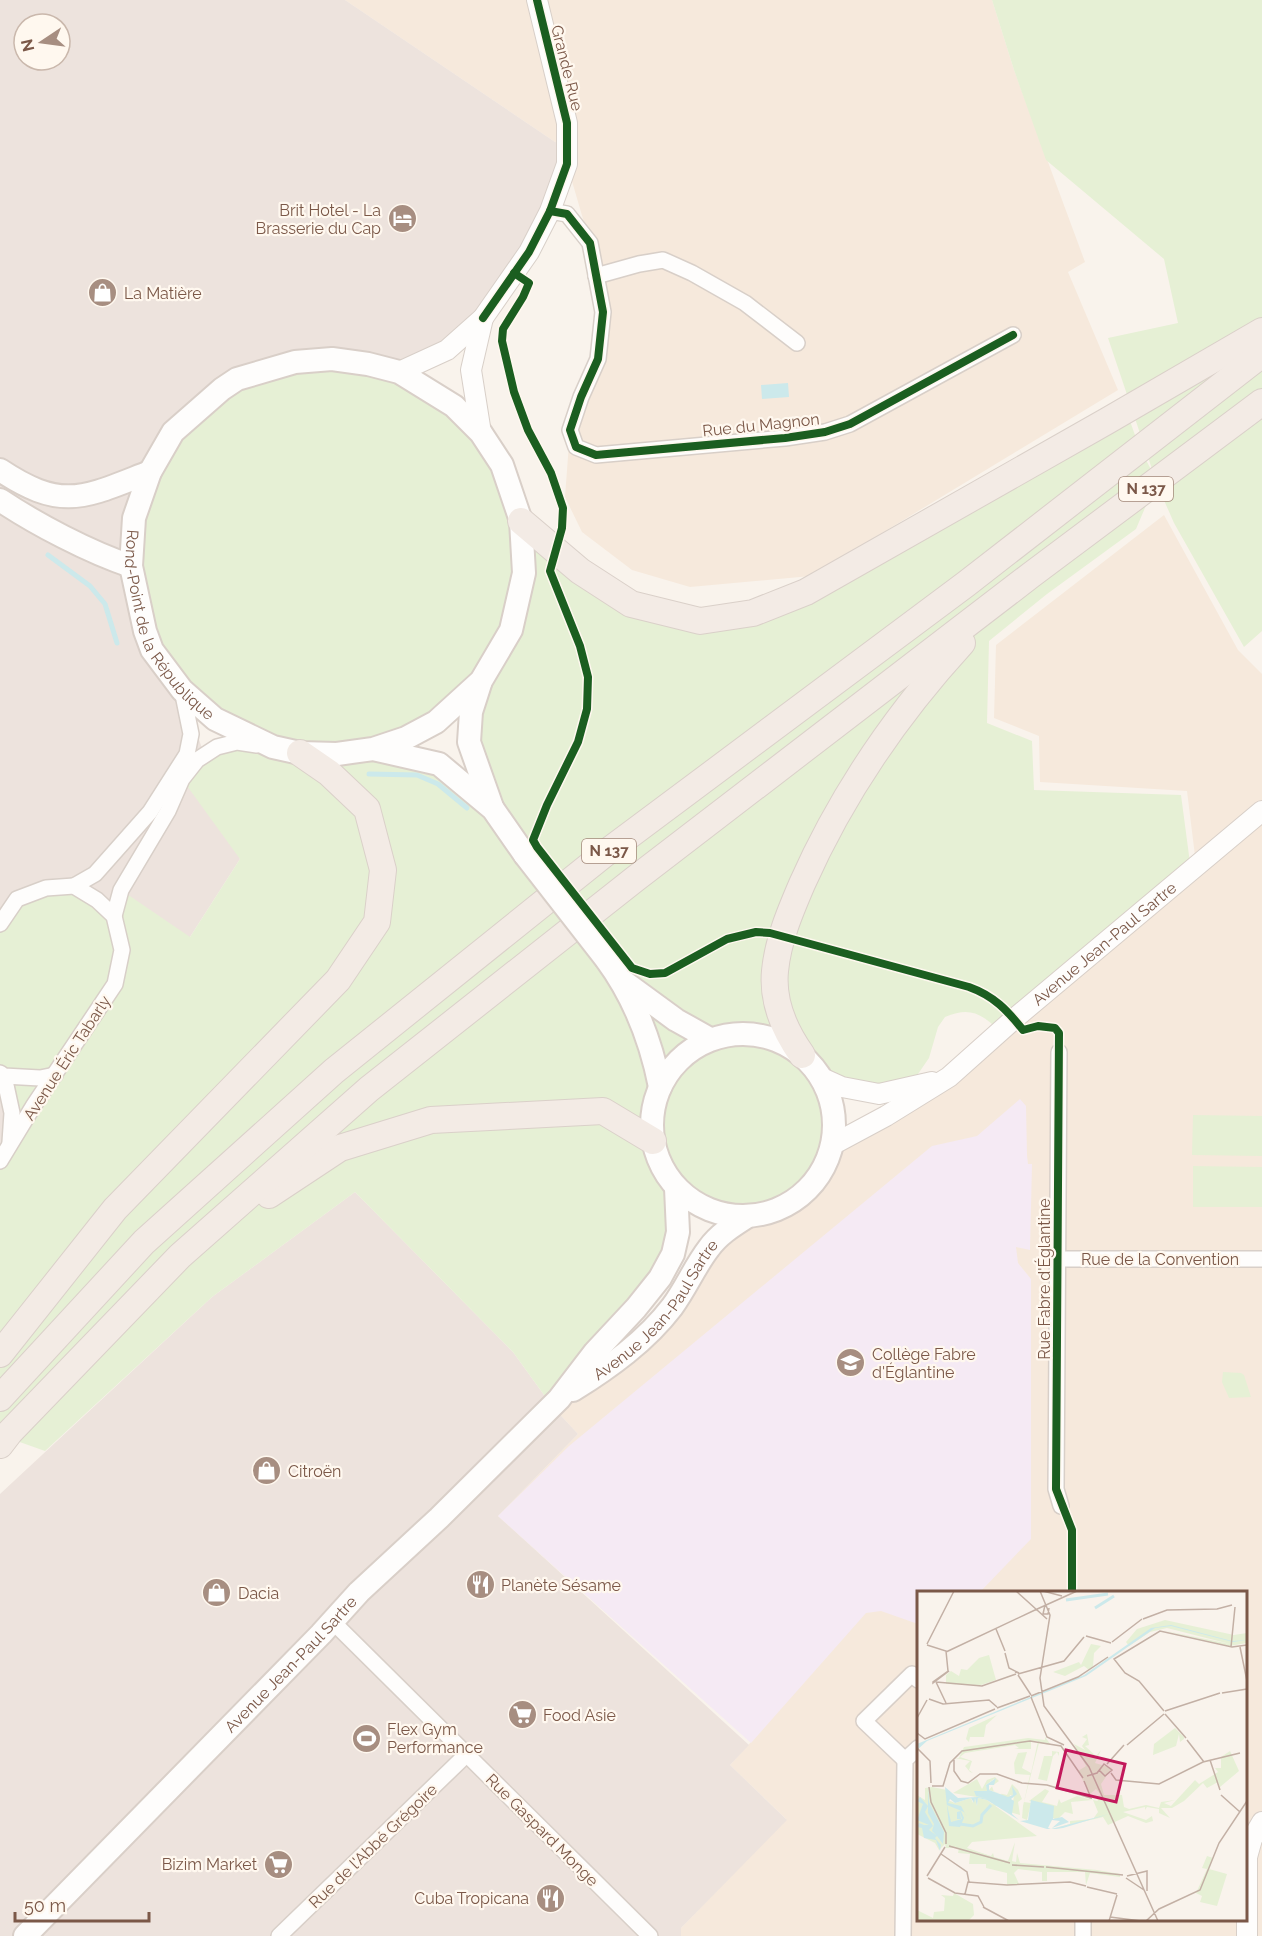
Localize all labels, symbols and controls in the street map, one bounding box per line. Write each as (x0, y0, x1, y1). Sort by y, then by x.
north arrow (12, 12, 72, 72)
street label: Grande Rue (547, 23, 587, 113)
text: N (17, 37, 39, 53)
place label: Brit Hotel - La Brasserie du Cap (256, 201, 381, 238)
hotel icon: Brit Hotel - La Brasserie du Cap (386, 203, 418, 235)
shop icon: La Matière (87, 277, 119, 309)
place label: La Matière (124, 284, 202, 303)
street label: Rue du Magnon (702, 409, 820, 441)
road number: N 137 (1119, 477, 1173, 501)
street label: Rond-Point de la République (121, 529, 219, 724)
road number: N 137 (582, 839, 636, 863)
street label: Avenue Jean-Paul Sartre (1028, 878, 1180, 1009)
street label: Avenue Éric Tabarly (19, 991, 115, 1124)
street label: Rue Fabre d'Églantine (1034, 1198, 1054, 1360)
street label: Avenue Jean-Paul Sartre (590, 1235, 722, 1384)
street label: Rue de la Convention (1081, 1250, 1239, 1269)
place label: Collège Fabre d'Églantine (872, 1345, 976, 1382)
school or university icon: Collège Fabre d'Églantine (835, 1347, 867, 1379)
shop icon: Citroën (251, 1455, 283, 1487)
place label: Citroën (288, 1462, 341, 1481)
restaurant icon: Planète Sésame (464, 1569, 496, 1601)
place label: Planète Sésame (501, 1576, 621, 1595)
shop icon: Dacia (201, 1577, 233, 1609)
place label: Dacia (238, 1584, 279, 1603)
inset map (917, 1591, 1247, 1921)
street label: Avenue Jean-Paul Sartre (221, 1592, 360, 1736)
supermarket icon: Food Asie (506, 1699, 538, 1731)
place label: Food Asie (543, 1706, 616, 1725)
place label: Flex Gym Performance (387, 1720, 483, 1757)
sports icon: Flex Gym Performance (350, 1722, 382, 1754)
street label: Rue Gaspard Monge (482, 1770, 602, 1890)
street label: Rue de l'Abbé Grégoire (305, 1780, 441, 1912)
supermarket icon: Bizim Market (262, 1848, 294, 1880)
place label: Bizim Market (162, 1855, 258, 1874)
restaurant icon: Cuba Tropicana (534, 1882, 566, 1914)
scale bar (15, 1885, 148, 1923)
place label: Cuba Tropicana (414, 1889, 529, 1908)
text: 50 m (24, 1895, 66, 1916)

